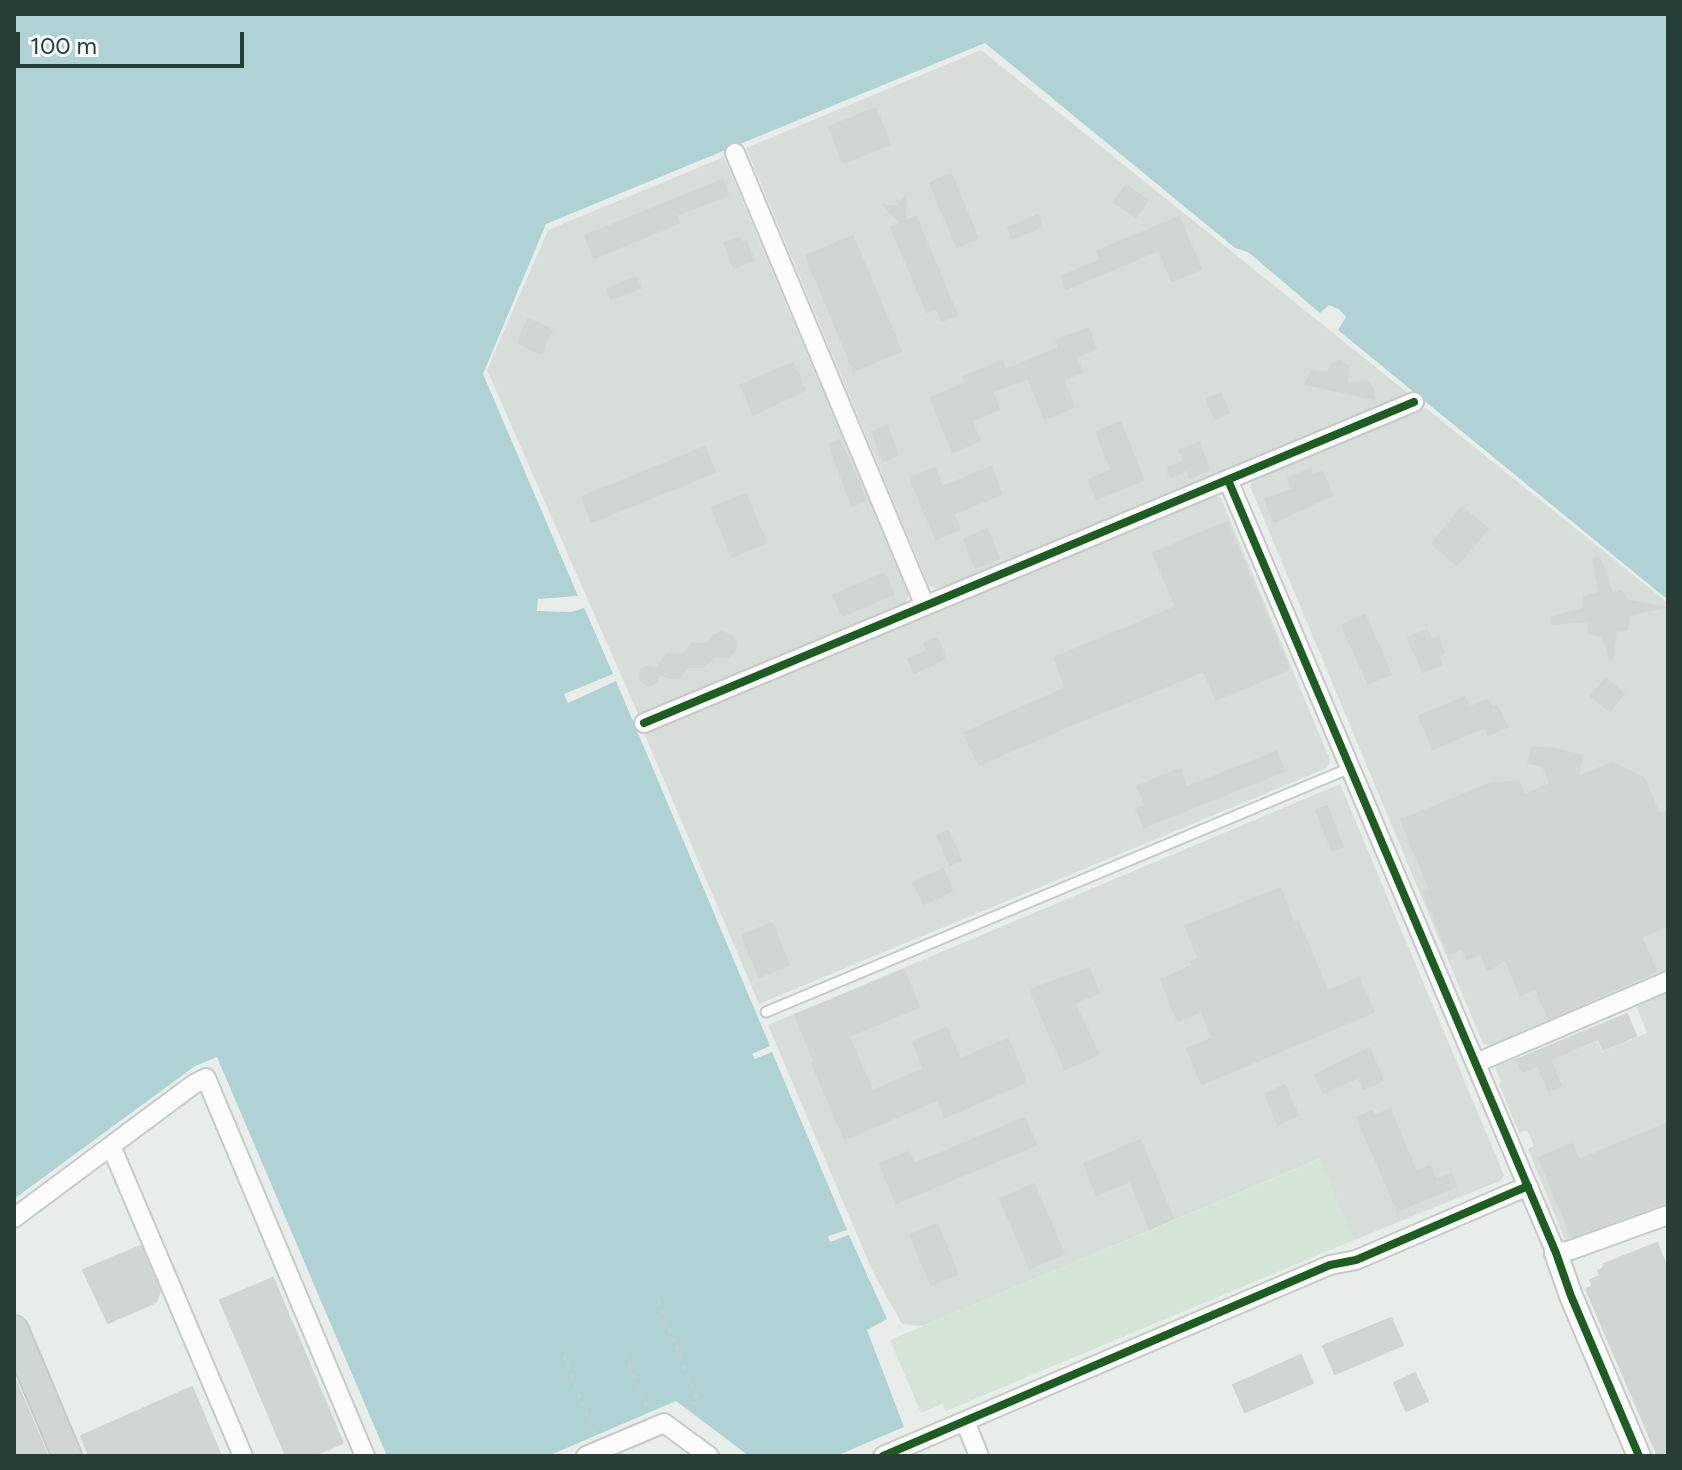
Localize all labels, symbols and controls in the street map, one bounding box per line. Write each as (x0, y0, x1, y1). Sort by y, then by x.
scale bar (20, 16, 248, 66)
text: 100 m (30, 31, 97, 60)

